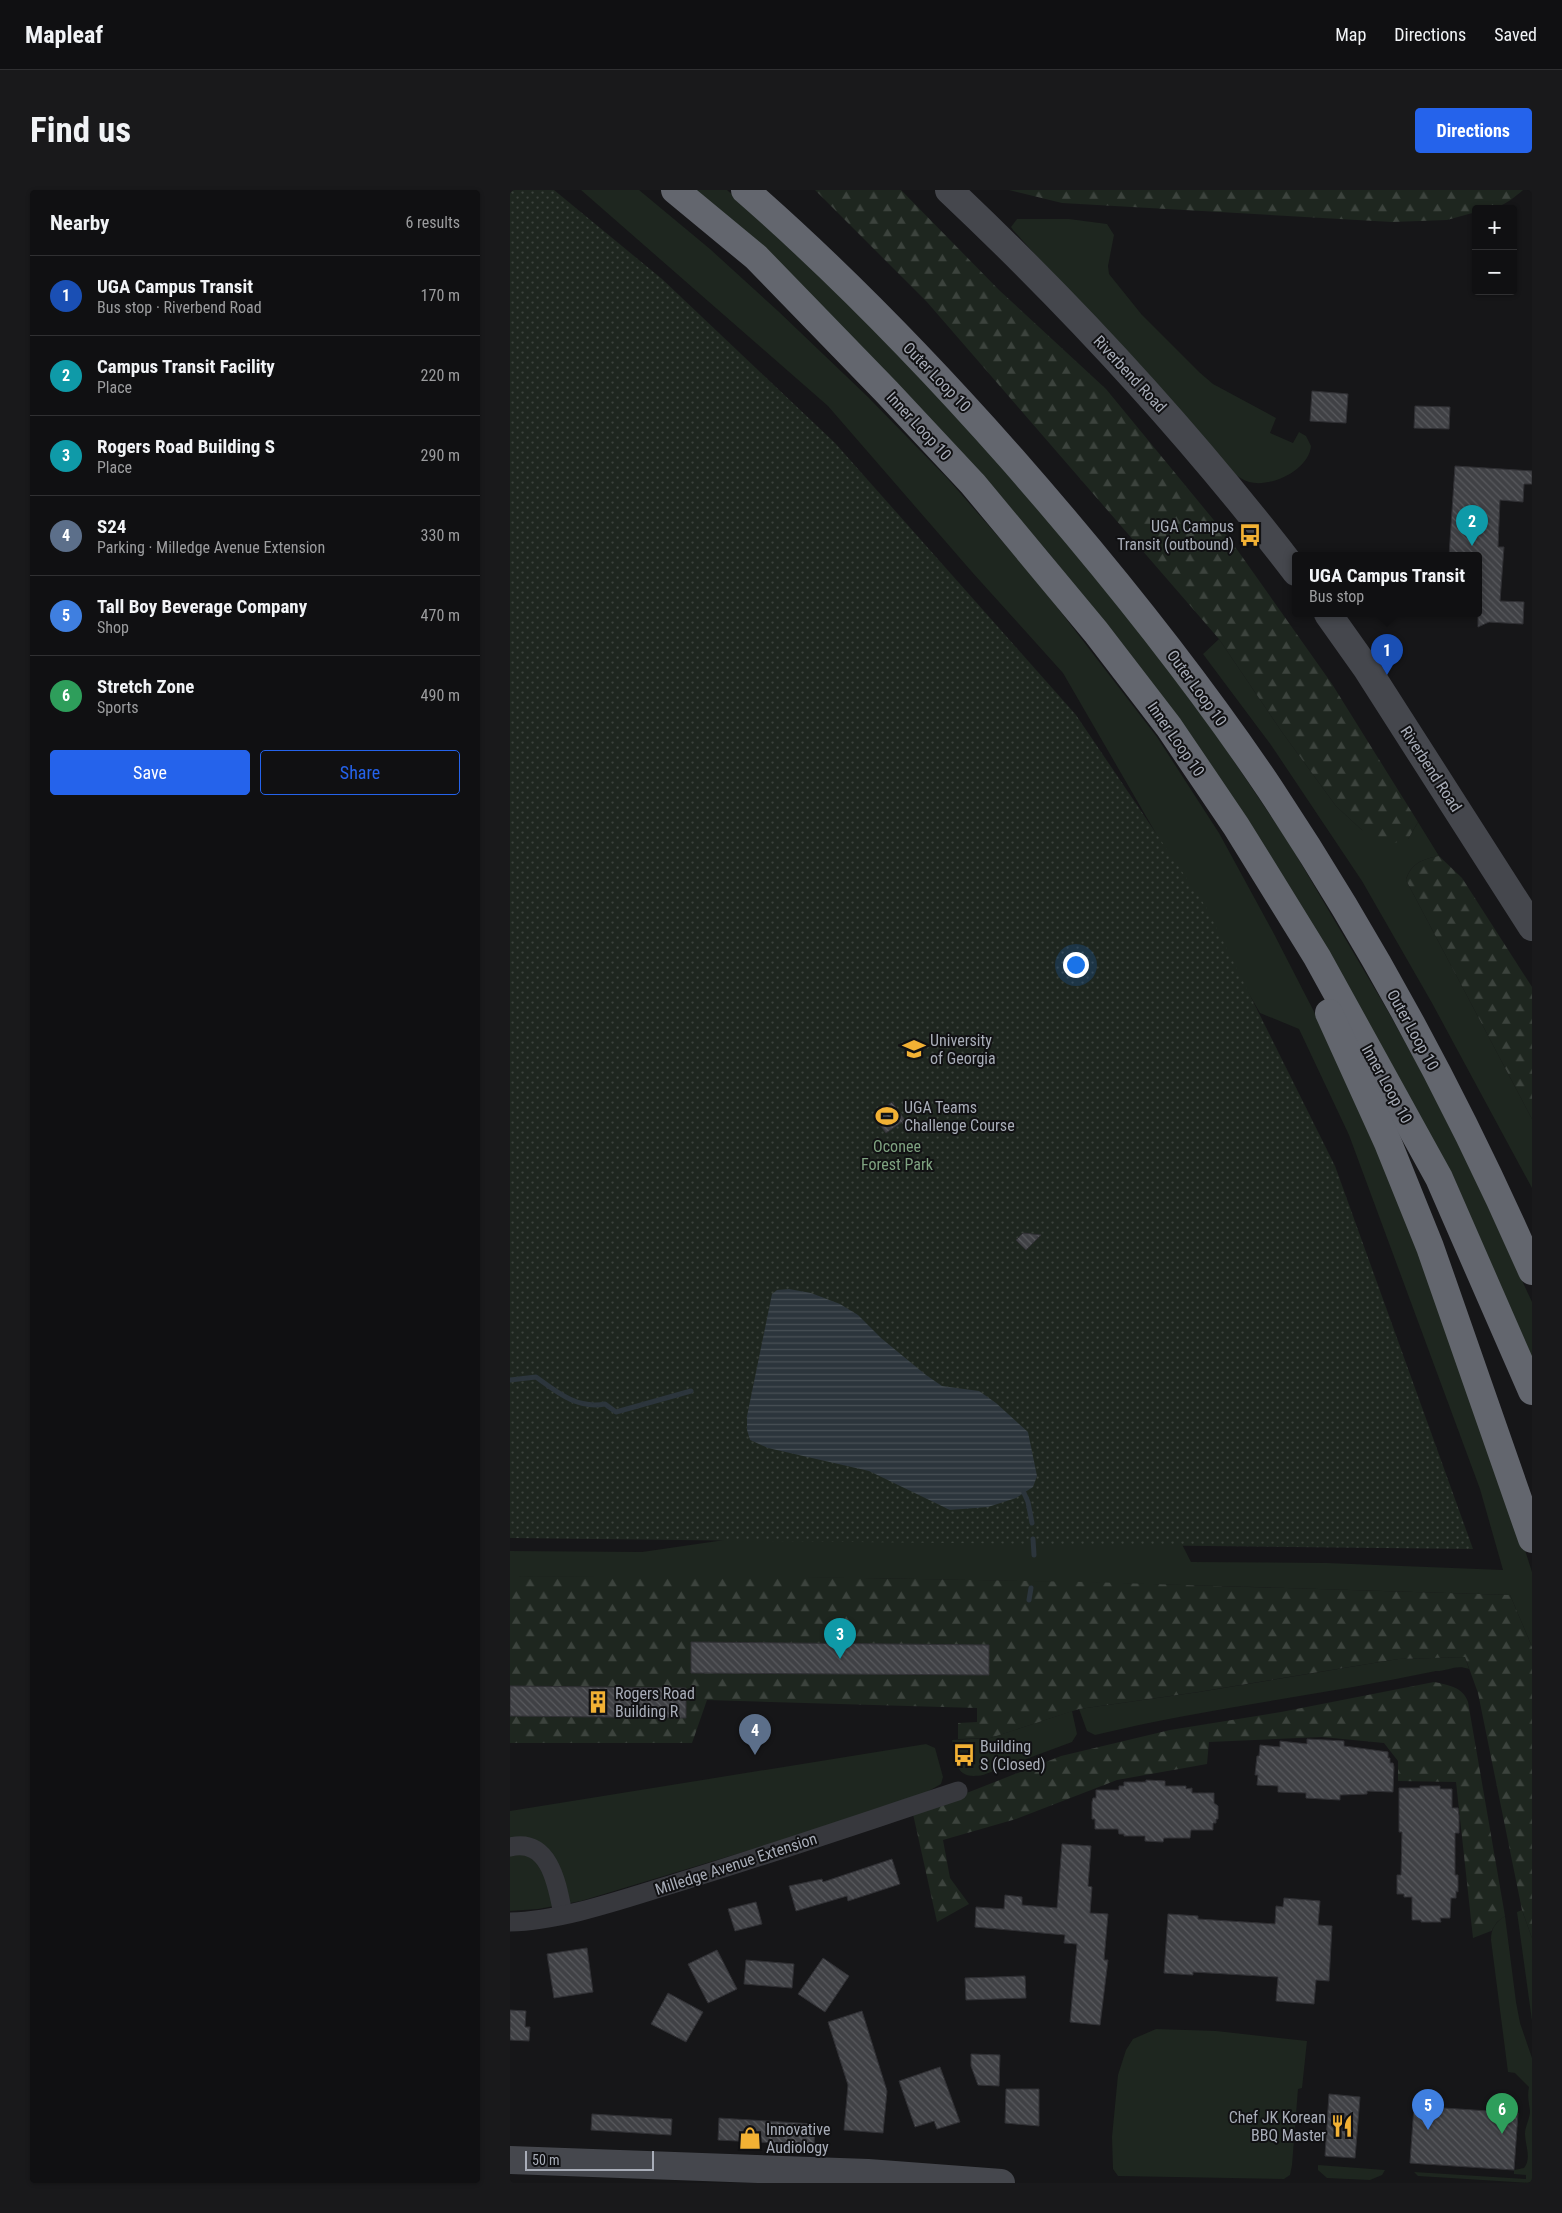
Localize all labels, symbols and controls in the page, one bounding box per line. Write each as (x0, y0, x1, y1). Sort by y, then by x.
text: Mapleaf (25, 21, 103, 49)
text: Map (1335, 24, 1366, 45)
text: Directions (1394, 24, 1466, 45)
text: Saved (1494, 24, 1537, 45)
button: Directions (1415, 108, 1532, 153)
text: Find us (30, 110, 131, 151)
map controls (1472, 205, 1517, 295)
button: + (1472, 205, 1517, 250)
text: Nearby (50, 211, 109, 235)
text: 6 results (405, 213, 460, 232)
button: − (1472, 250, 1517, 295)
text: UGA Campus Transit (97, 275, 253, 298)
text: 1 (62, 286, 70, 305)
text: 170 m (421, 286, 460, 305)
text: Bus stop · Riverbend Road (97, 298, 262, 317)
street label: Riverbend Road (1090, 332, 1170, 416)
street label: Outer Loop 10 (899, 338, 975, 416)
text: Campus Transit Facility (97, 355, 275, 378)
text: 2 (62, 366, 70, 385)
text: 220 m (421, 366, 460, 385)
text: Place (97, 378, 132, 397)
street label: Inner Loop 10 (883, 388, 955, 464)
text: Rogers Road Building S (97, 435, 275, 458)
text: 3 (62, 446, 70, 465)
text: 290 m (421, 446, 460, 465)
text: Place (97, 458, 132, 477)
pin: 2 (1456, 505, 1488, 546)
text: S24 (97, 515, 126, 538)
place label: UGA Campus Transit (outbound) (1117, 517, 1234, 554)
bus stop icon: UGA Campus Transit (outbound) (1237, 522, 1263, 548)
text: 4 (62, 526, 70, 545)
text: 330 m (421, 526, 460, 545)
text: Parking · Milledge Avenue Extension (97, 538, 325, 557)
popup (1292, 552, 1482, 617)
text: UGA Campus Transit (1309, 564, 1465, 587)
text: Bus stop (1309, 587, 1364, 606)
text: Tall Boy Beverage Company (97, 595, 307, 618)
text: 5 (62, 606, 70, 625)
text: 470 m (421, 606, 460, 625)
text: Shop (97, 618, 129, 637)
pin: 1 (1371, 634, 1403, 675)
street label: Outer Loop 10 (1163, 646, 1231, 730)
text: Stretch Zone (97, 675, 194, 698)
text: 6 (62, 686, 70, 705)
text: 490 m (421, 686, 460, 705)
text: Sports (97, 698, 139, 717)
street label: Inner Loop 10 (1143, 698, 1209, 780)
street label: Riverbend Road (1396, 723, 1466, 815)
button: Save (50, 750, 250, 795)
button: Share (260, 750, 460, 795)
your location (1063, 952, 1089, 978)
street label: Outer Loop 10 (1383, 986, 1443, 1074)
place label: University of Georgia (930, 1031, 996, 1068)
school or university icon: University of Georgia (901, 1036, 927, 1062)
street label: Inner Loop 10 (1358, 1042, 1416, 1126)
place label: UGA Teams Challenge Course (904, 1098, 1015, 1135)
sports icon: UGA Teams Challenge Course (874, 1103, 900, 1129)
park label: Oconee Forest Park (861, 1137, 934, 1174)
pin: 3 (824, 1618, 856, 1659)
place label: Rogers Road Building R (615, 1684, 695, 1721)
building icon: Rogers Road Building R (585, 1689, 611, 1715)
pin: 4 (739, 1714, 771, 1755)
place label: Building S (Closed) (980, 1737, 1046, 1774)
bus stop icon: Building S (Closed) (951, 1742, 977, 1768)
street label: Milledge Avenue Extension (653, 1829, 819, 1899)
pin: 5 (1412, 2089, 1444, 2130)
pin: 6 (1486, 2093, 1518, 2134)
place label: Chef JK Korean BBQ Master (1229, 2108, 1326, 2145)
restaurant icon: Chef JK Korean BBQ Master (1329, 2113, 1355, 2139)
place label: Innovative Audiology (766, 2120, 830, 2157)
shop icon: Innovative Audiology (737, 2125, 763, 2151)
scale bar (525, 2148, 654, 2171)
text: 50 m (532, 2152, 560, 2168)

